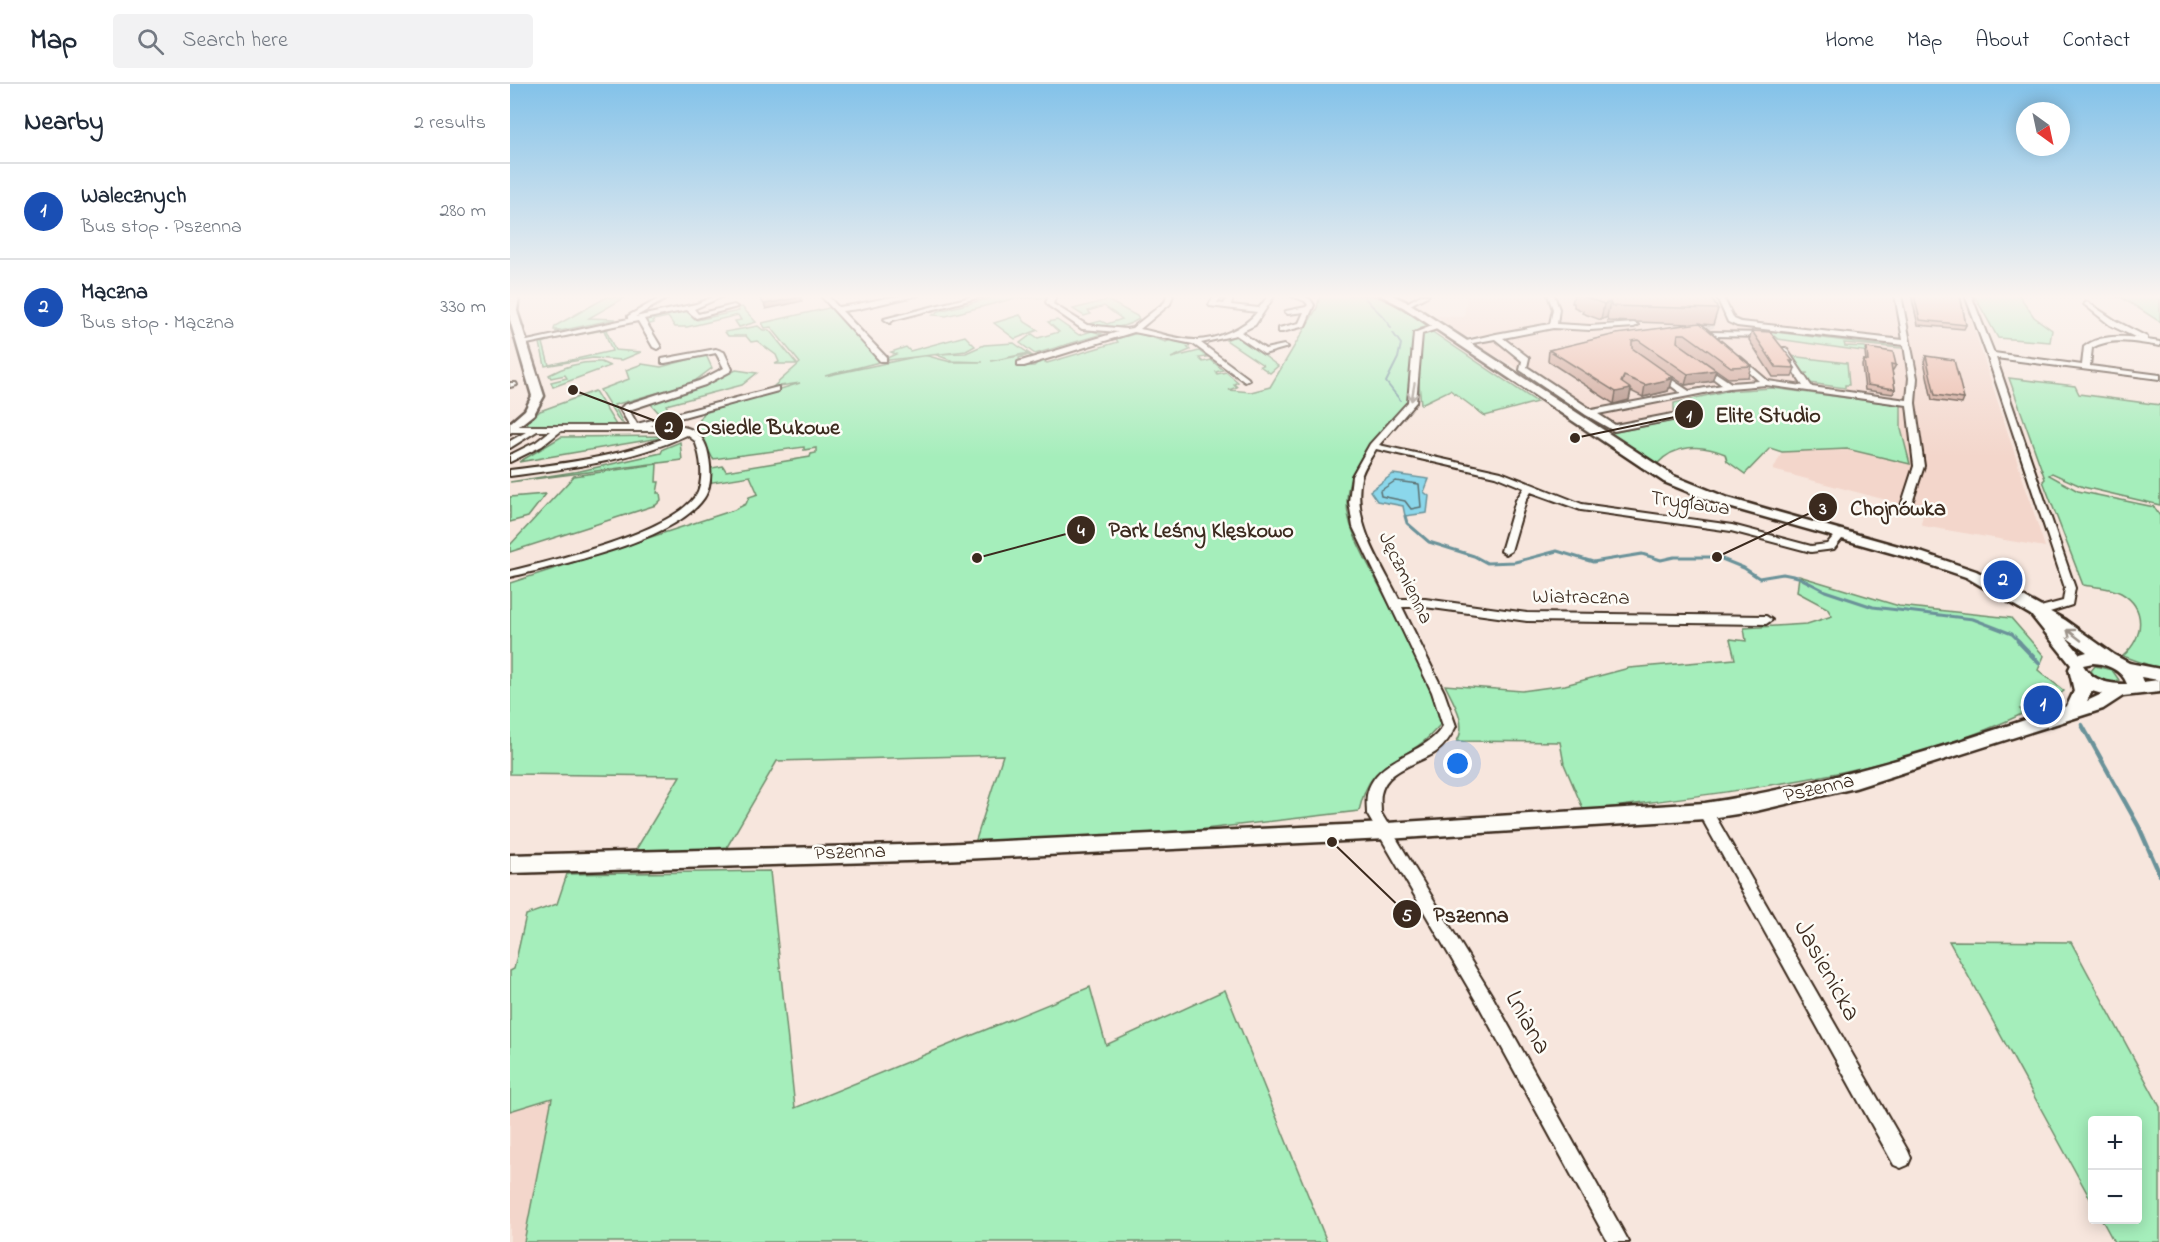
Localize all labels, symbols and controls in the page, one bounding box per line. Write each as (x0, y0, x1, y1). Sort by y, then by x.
search box (113, 14, 533, 68)
text: Map (30, 21, 77, 62)
icon: search (134, 25, 167, 58)
text: Search here (182, 25, 288, 57)
text: Home (1825, 26, 1874, 56)
text: Map (1907, 26, 1942, 56)
text: About (1975, 26, 2029, 56)
text: Contact (2062, 26, 2130, 56)
north arrow (2016, 102, 2070, 156)
text: Nearby (24, 104, 103, 142)
text: 2 results (414, 109, 486, 138)
text: Walecznych (81, 181, 186, 213)
text: 1 (40, 197, 47, 226)
text: 280 m (439, 197, 486, 226)
text: Bus stop · Pszenna (81, 213, 242, 242)
text: Mączna (81, 277, 148, 309)
text: 2 (39, 293, 48, 322)
text: 330 m (440, 293, 486, 322)
text: Bus stop · Mączna (81, 309, 234, 338)
one-way arrow (1408, 381, 1419, 401)
callout: Elite Studio (1674, 394, 1833, 434)
text: Elite Studio (1715, 401, 1821, 433)
text: 1 (1686, 404, 1692, 430)
callout: Osiedle Bukowe (654, 406, 851, 446)
text: Osiedle Bukowe (696, 413, 841, 445)
text: 2 (664, 415, 674, 441)
street label: Trygława (1648, 484, 1732, 526)
callout: Chojnówka (1808, 487, 1958, 527)
text: Chojnówka (1850, 494, 1946, 526)
text: 3 (1818, 497, 1827, 523)
callout: Park Leśny Klęskowo (1066, 510, 1305, 550)
text: Park Leśny Klęskowo (1108, 516, 1294, 549)
text: 4 (1077, 519, 1085, 545)
street label: Jęczmienna (1370, 527, 1440, 629)
pin: 2 (1984, 558, 2022, 602)
street label: Wiatraczna (1532, 582, 1630, 614)
one-way arrow (2067, 629, 2083, 642)
pin: 1 (2024, 682, 2062, 728)
your location (1443, 749, 1472, 778)
street label: Pszenna (1781, 766, 1857, 812)
street label: Pszenna (814, 837, 886, 869)
callout: Pszenna (1392, 894, 1521, 934)
text: Pszenna (1433, 901, 1509, 933)
text: 5 (1402, 904, 1413, 930)
street label: Jasienicka (1783, 913, 1869, 1029)
street label: Lniana (1494, 984, 1560, 1062)
map controls (2088, 1116, 2142, 1224)
button: + (2088, 1116, 2142, 1170)
button: − (2088, 1170, 2142, 1224)

